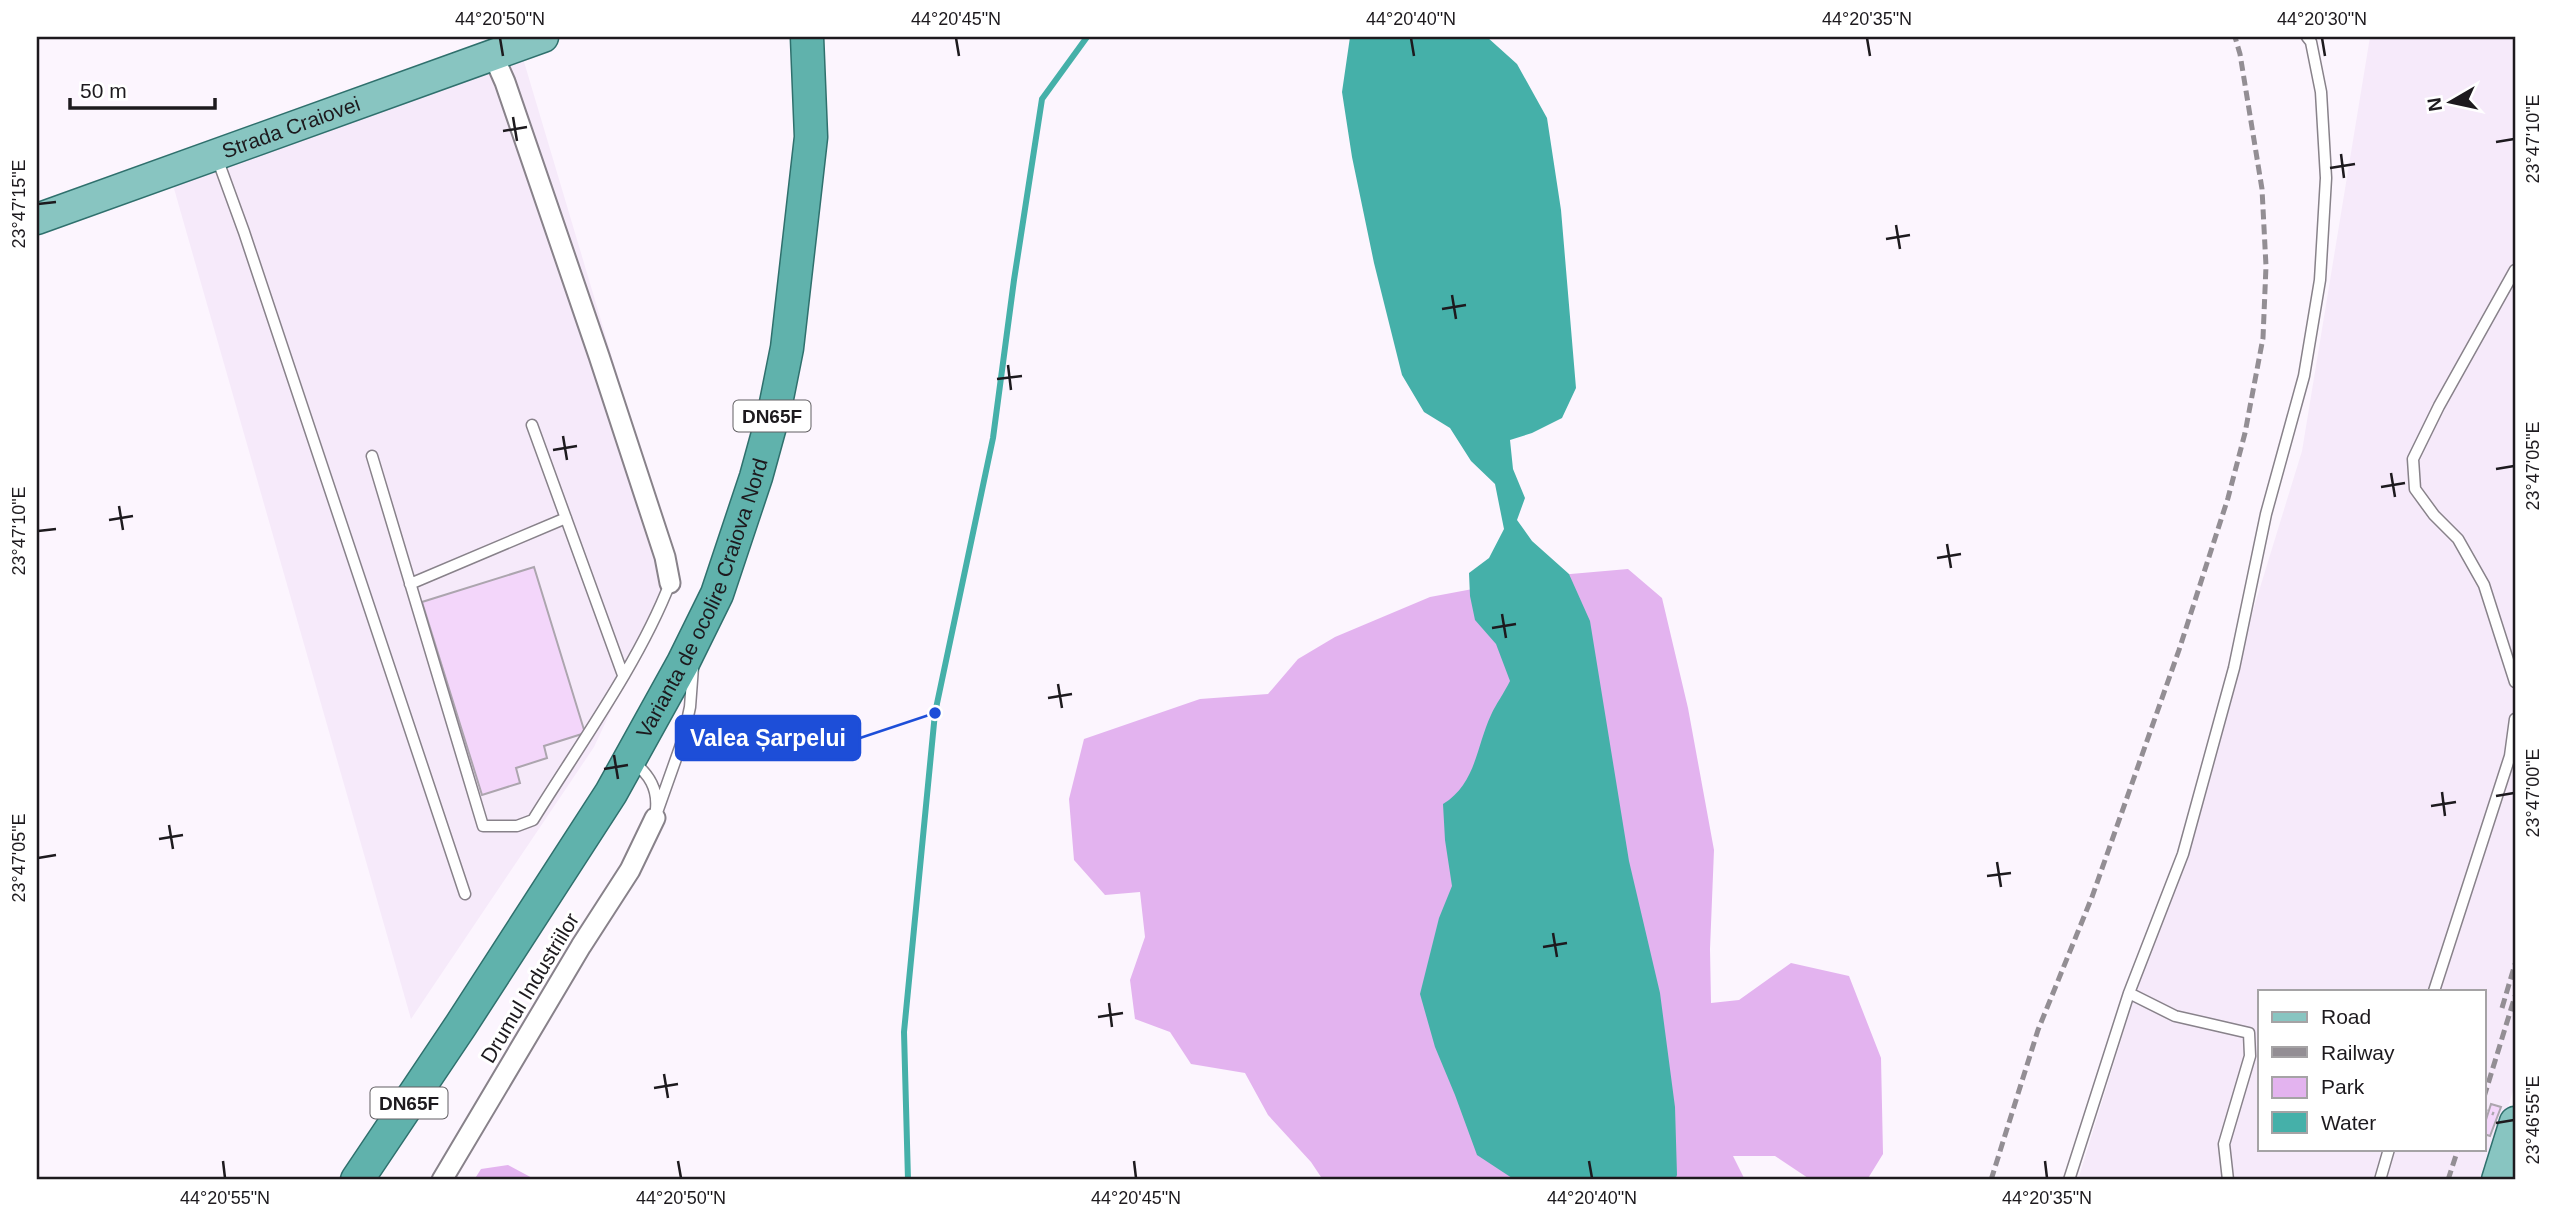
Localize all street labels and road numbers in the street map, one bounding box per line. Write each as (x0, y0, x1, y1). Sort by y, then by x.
street label: Strada Craiovei (219, 92, 363, 162)
road number: DN65F (734, 400, 810, 432)
street label: Varianta de ocolire Craiova Nord (632, 456, 772, 742)
street label: Drumul Industriilor (476, 909, 583, 1067)
road number: DN65F (370, 1088, 448, 1119)

